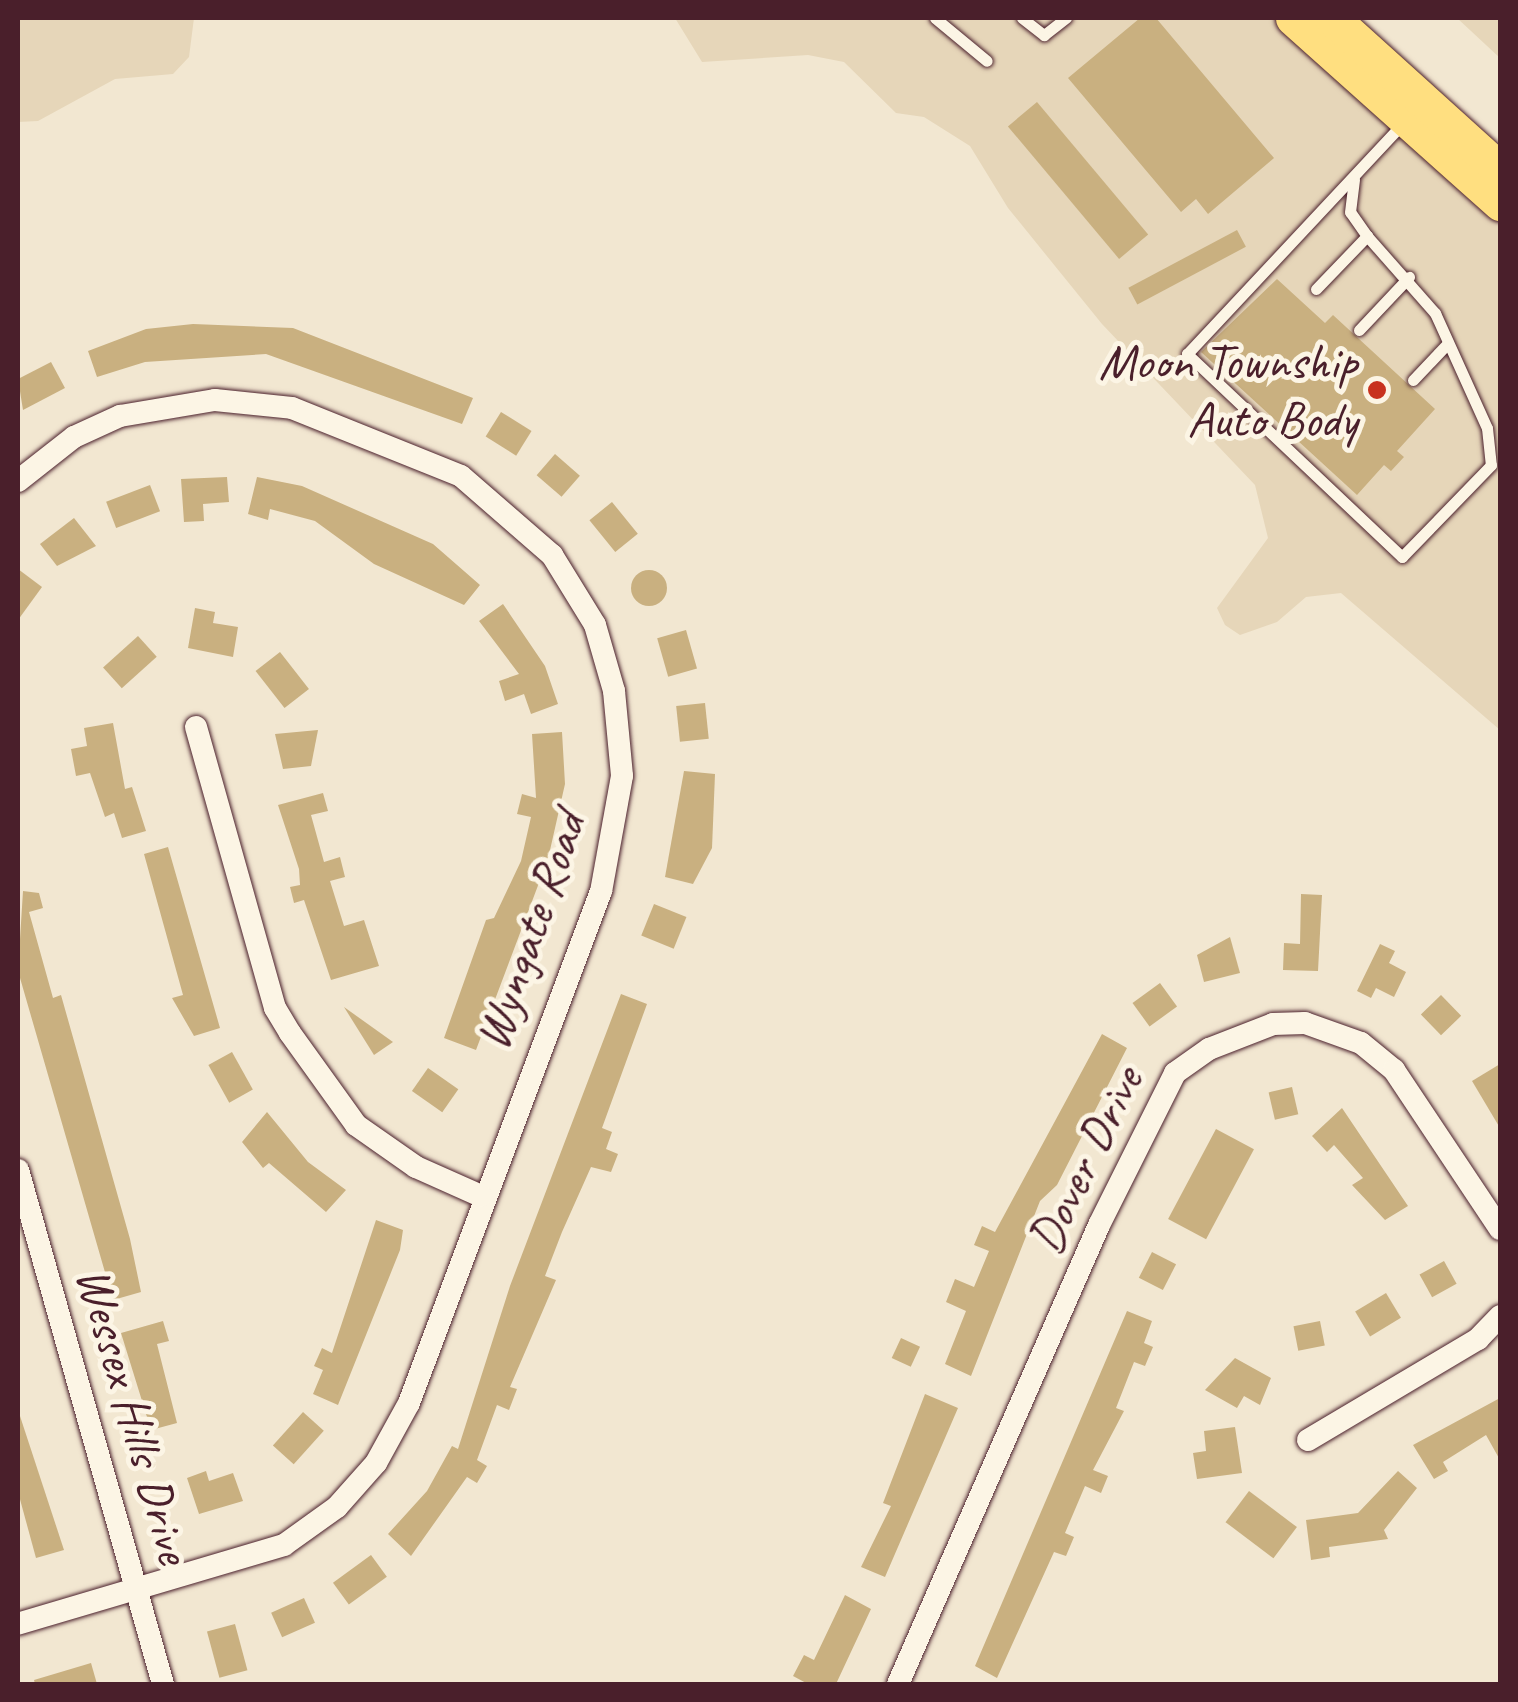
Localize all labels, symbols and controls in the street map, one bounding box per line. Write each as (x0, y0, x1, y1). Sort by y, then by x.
place label: Moon Township Auto Body (1099, 331, 1357, 448)
marker: Moon Township Auto Body (1366, 379, 1388, 401)
street label: Wyngate Road (462, 806, 598, 1056)
street label: Dover Drive (1014, 1057, 1156, 1263)
street label: Wessex Hills Drive (63, 1260, 205, 1570)

